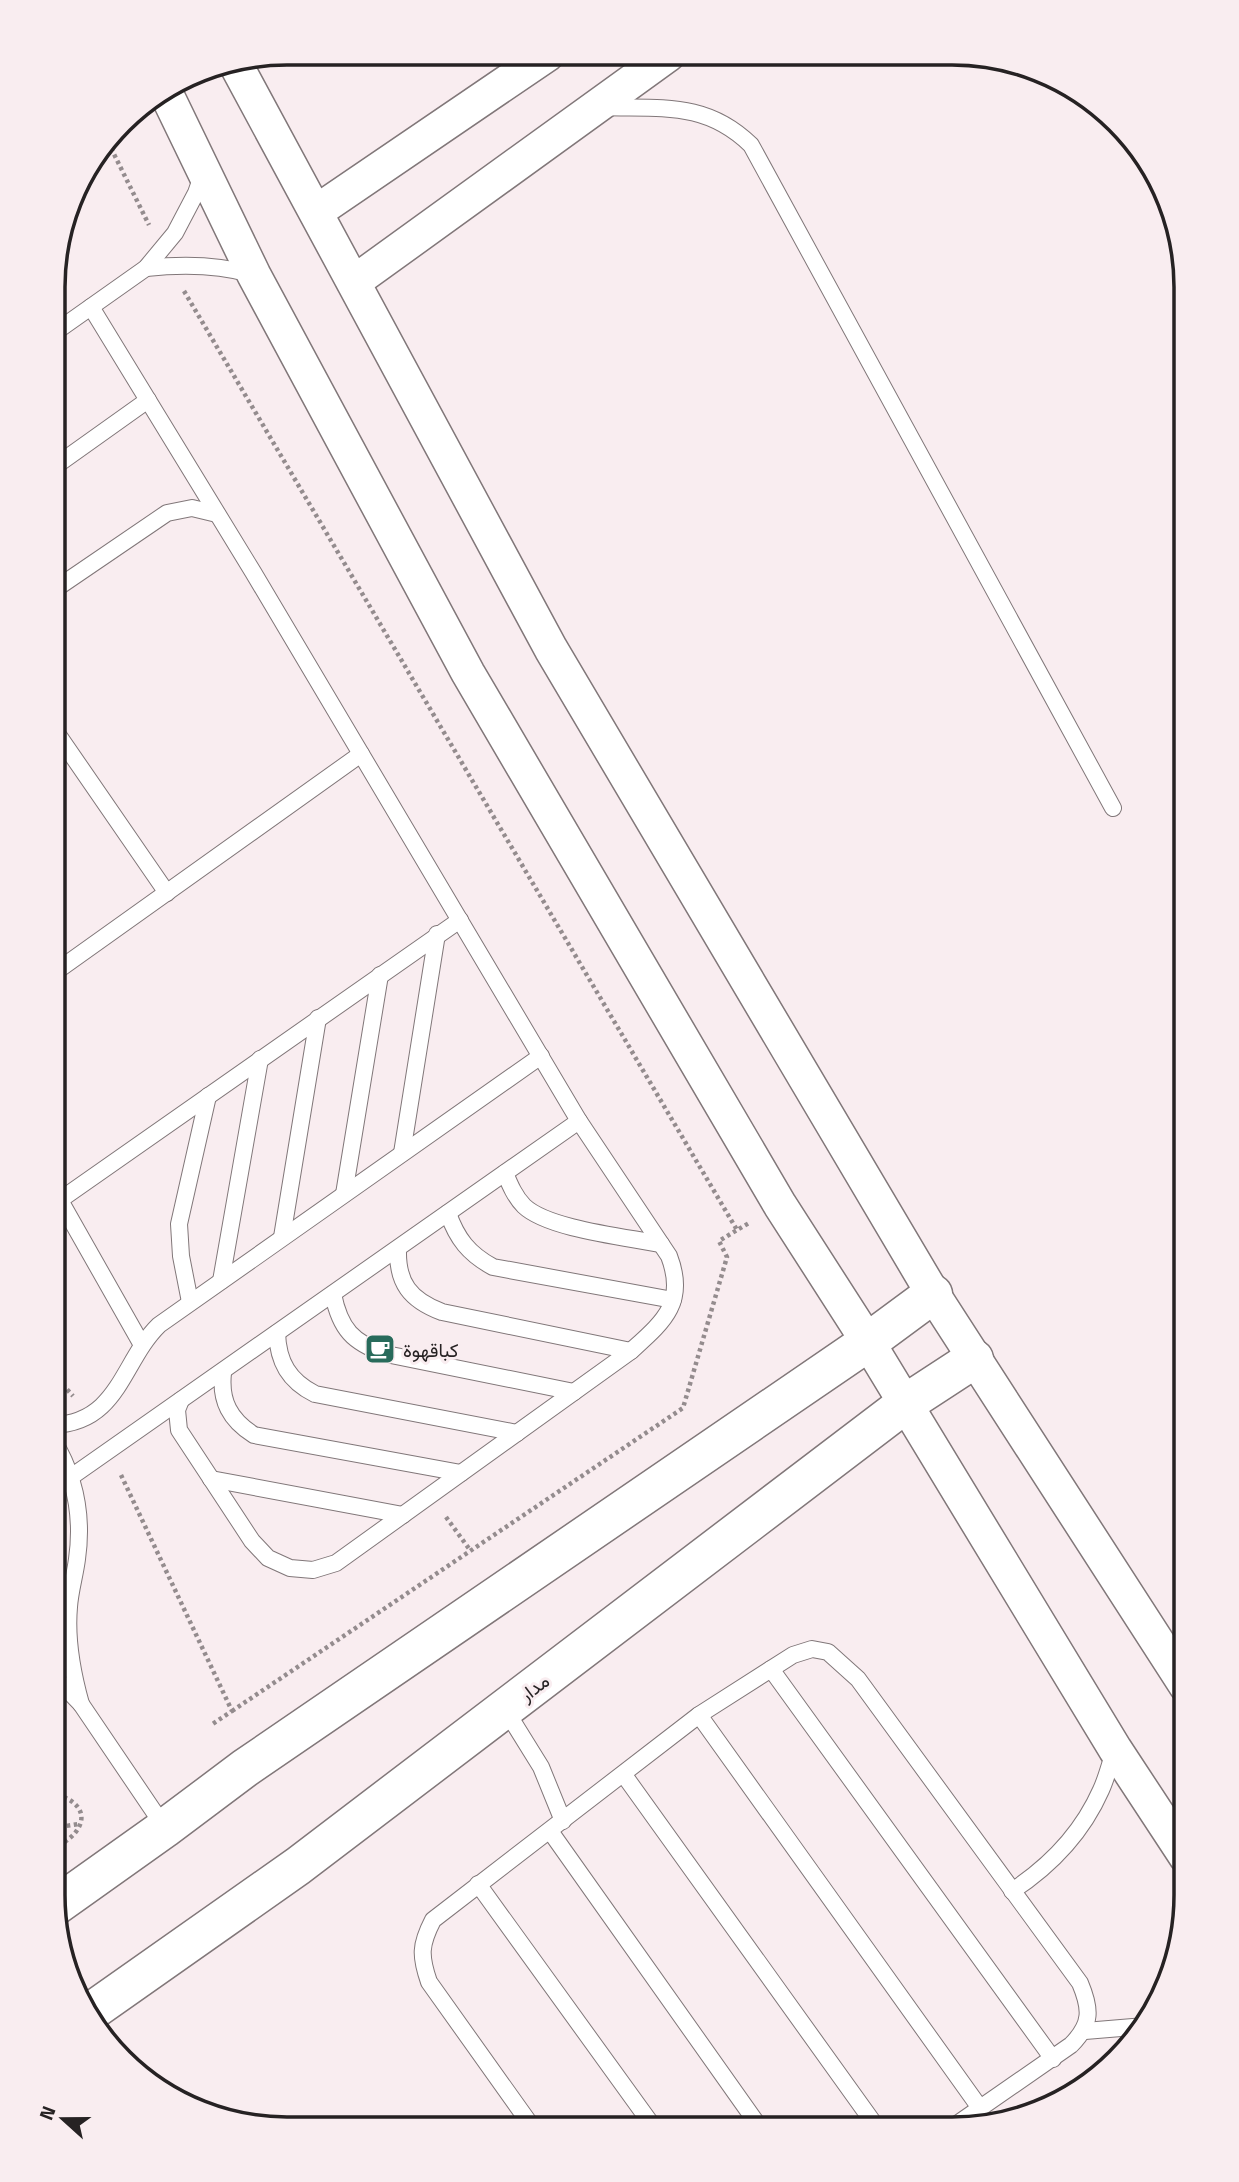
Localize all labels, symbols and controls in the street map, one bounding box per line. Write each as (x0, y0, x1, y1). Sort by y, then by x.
cafe icon: كباقهوة (363, 1332, 397, 1366)
place label: كباقهوة (403, 1335, 458, 1364)
street label: مدار (512, 1666, 555, 1709)
north arrow (28, 2084, 98, 2154)
text: N (31, 2101, 63, 2124)

